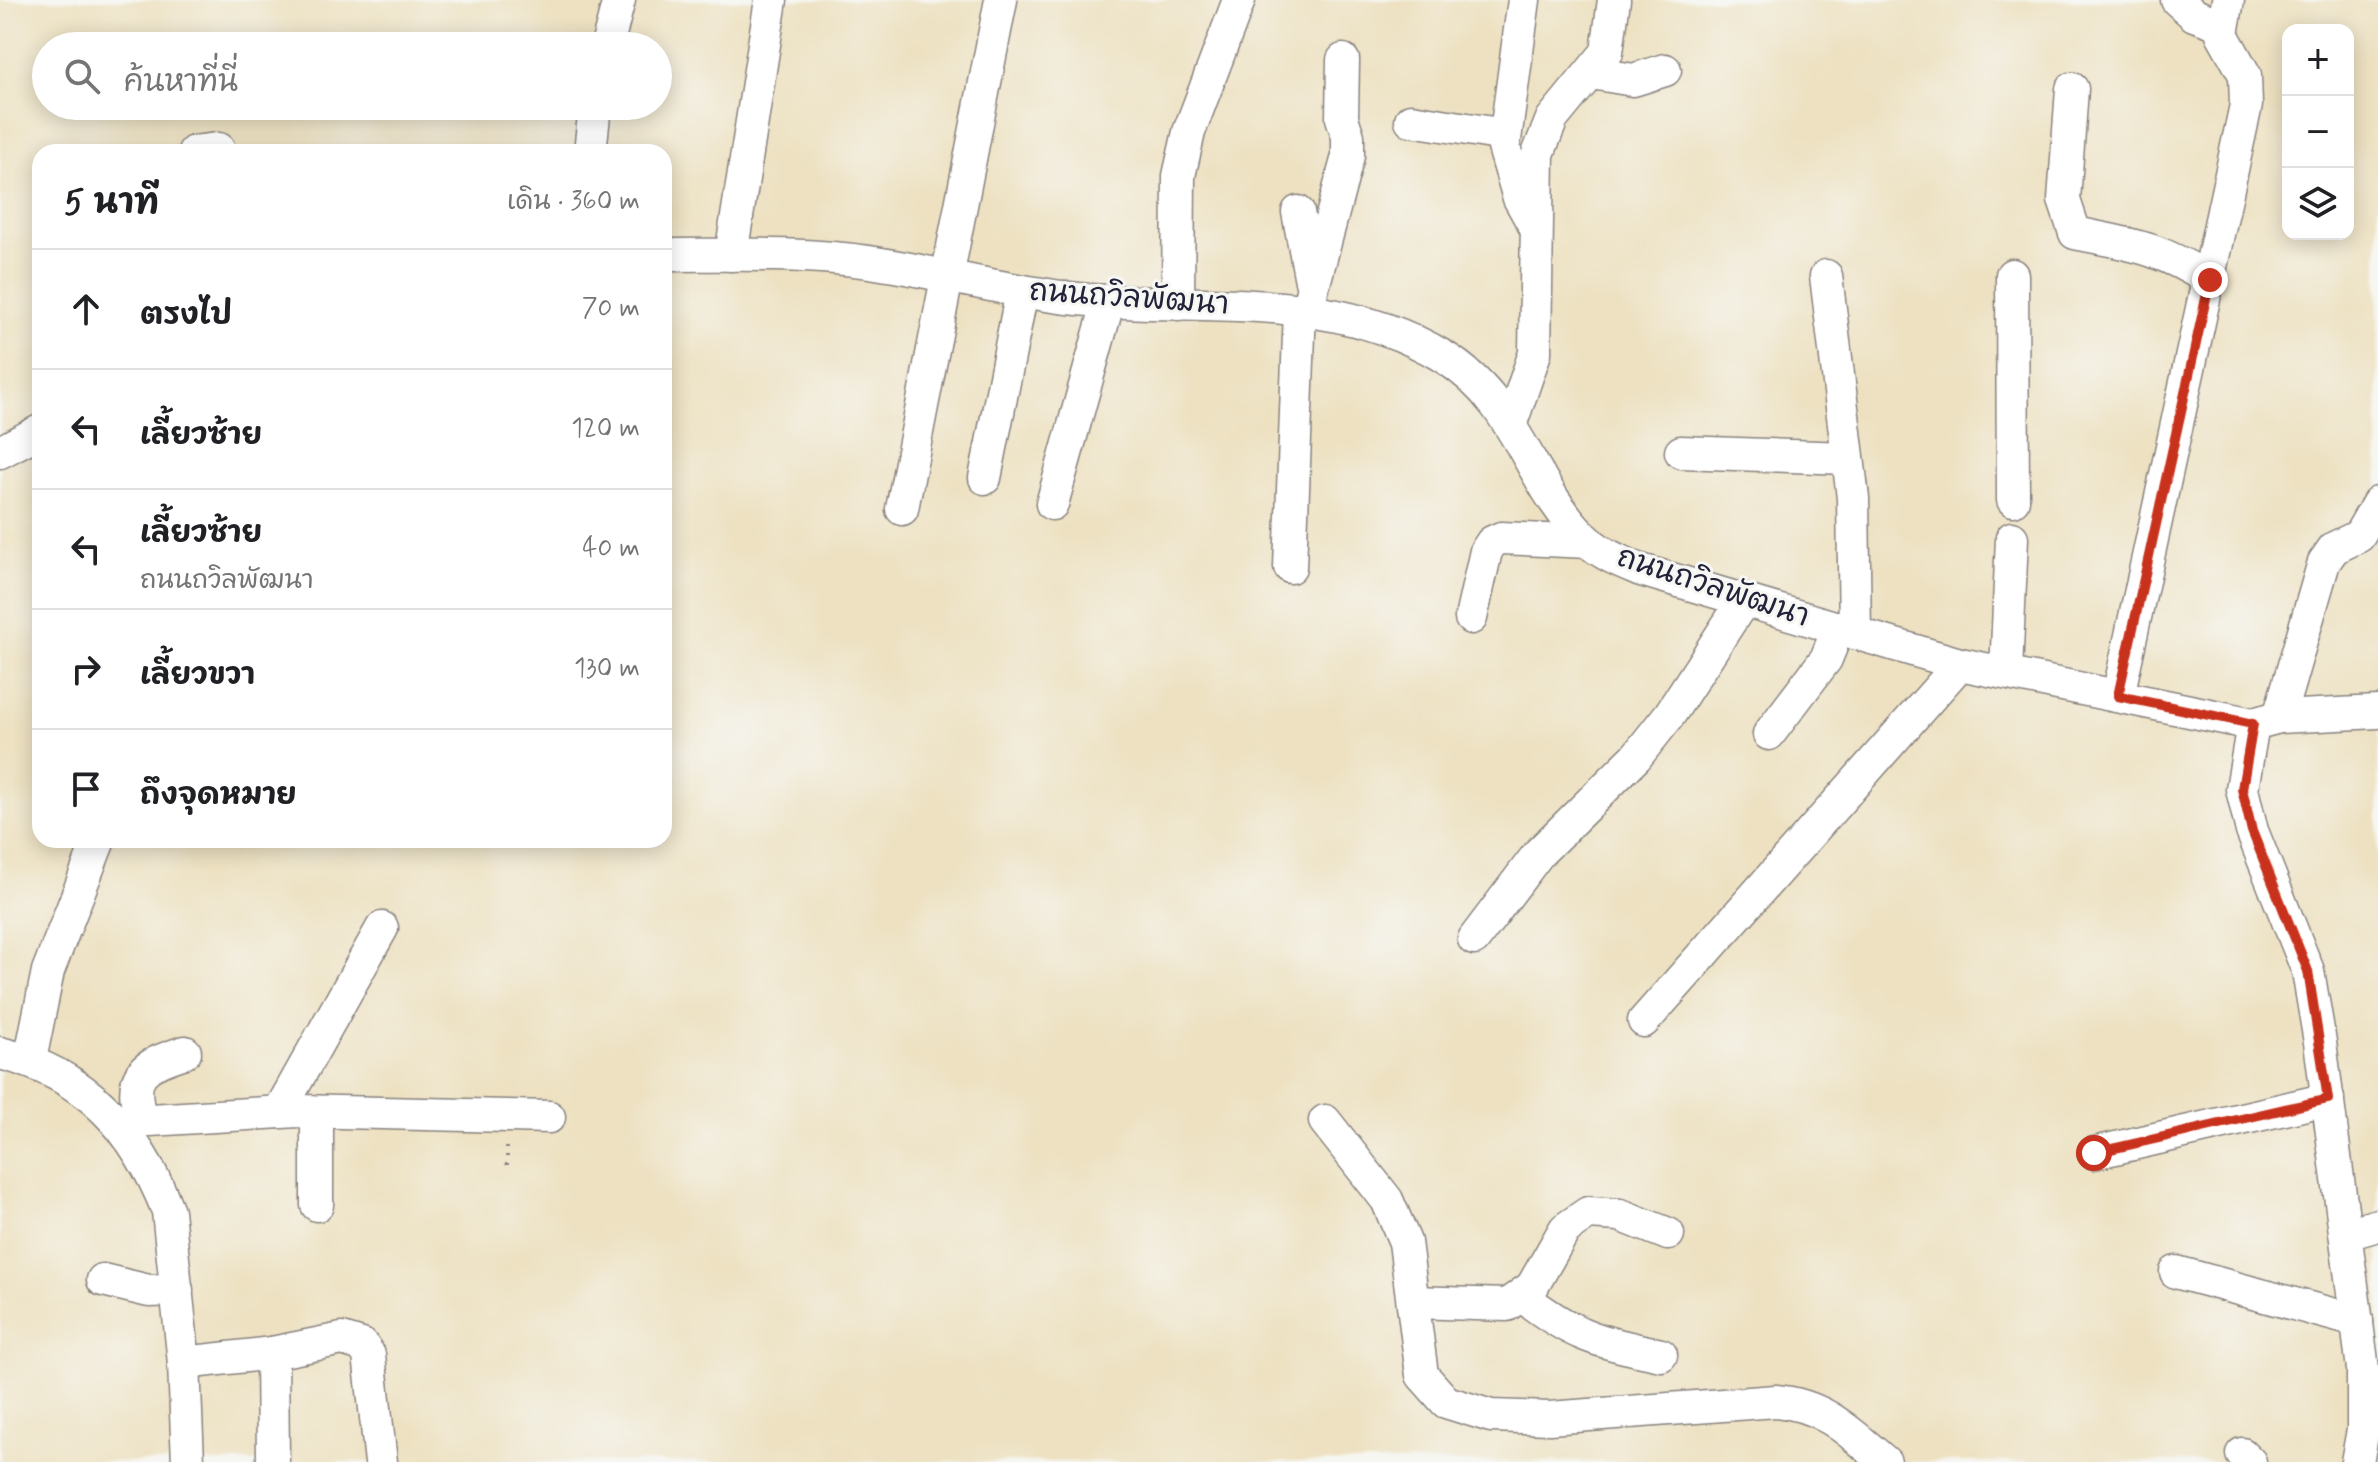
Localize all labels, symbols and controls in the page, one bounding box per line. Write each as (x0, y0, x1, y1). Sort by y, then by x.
map controls (2282, 24, 2354, 240)
button: + (2282, 24, 2354, 96)
search box (32, 32, 672, 120)
icon: search (60, 54, 104, 98)
text: ค้นหาที่นี่ (124, 63, 238, 102)
button: − (2282, 96, 2354, 168)
button: layers (2282, 168, 2354, 240)
text: 5 นาที (64, 181, 159, 226)
text: เดิน · 360 m (507, 185, 640, 219)
route end (2192, 262, 2228, 298)
street label: ถนนถวิลพัฒนา (1028, 272, 1230, 324)
icon: ahead (64, 287, 108, 331)
text: 70 m (582, 292, 640, 326)
text: ตรงไป (140, 296, 232, 335)
icon: left (64, 407, 108, 451)
text: 120 m (571, 412, 640, 446)
text: เลี้ยวซ้าย (140, 416, 262, 455)
text: เลี้ยวซ้าย (140, 514, 262, 553)
icon: left (64, 527, 108, 571)
text: 40 m (582, 532, 640, 566)
street label: ถนนถวิลพัฒนา (1612, 538, 1814, 636)
text: ถนนถวิลพัฒนา (140, 564, 313, 598)
icon: right (64, 647, 108, 691)
text: 130 m (574, 652, 640, 686)
text: เลี้ยวขวา (140, 656, 255, 695)
icon: arrive (64, 767, 108, 811)
text: ถึงจุดหมาย (140, 776, 297, 815)
route start (2076, 1135, 2112, 1171)

